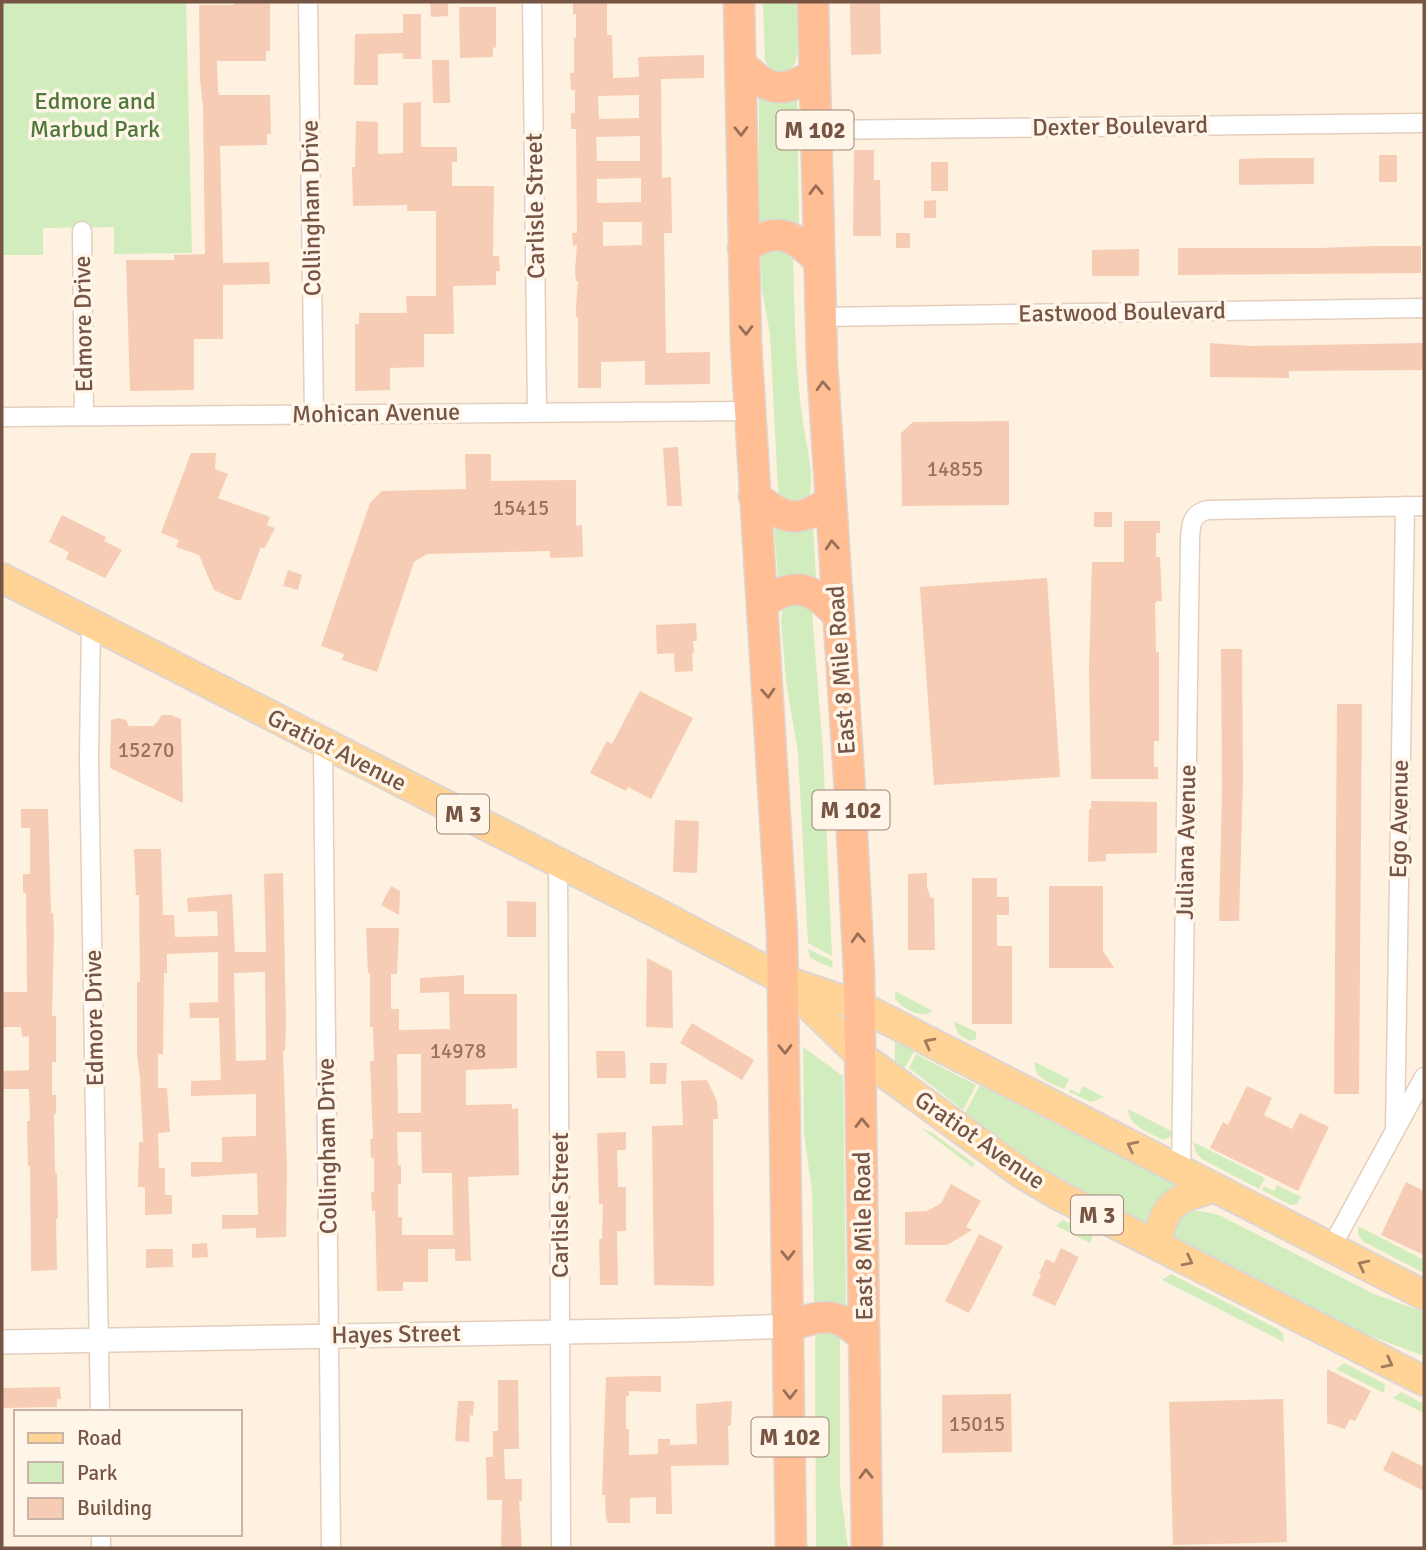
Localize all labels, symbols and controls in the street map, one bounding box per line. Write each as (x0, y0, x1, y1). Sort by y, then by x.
park label: Edmore and Marbud Park (30, 86, 160, 144)
street label: Dexter Boulevard (1032, 109, 1208, 143)
road number: M 102 (776, 111, 854, 150)
street label: Collingham Drive (294, 120, 328, 296)
one-way arrow (733, 127, 749, 137)
street label: Carlisle Street (519, 133, 551, 279)
one-way arrow (809, 185, 824, 196)
street label: Edmore Drive (67, 255, 99, 393)
street label: Eastwood Boulevard (1018, 295, 1226, 329)
one-way arrow (738, 324, 753, 335)
one-way arrow (816, 380, 831, 391)
street label: Mohican Avenue (292, 397, 460, 429)
house number: 14855 (927, 456, 983, 482)
house number: 15415 (493, 495, 549, 521)
one-way arrow (825, 540, 840, 551)
street label: East 8 Mile Road (820, 584, 862, 756)
one-way arrow (760, 687, 775, 698)
street label: Gratiot Avenue (262, 702, 412, 798)
house number: 15270 (118, 737, 174, 763)
street label: Ego Avenue (1383, 759, 1415, 879)
street label: Juliana Avenue (1170, 764, 1202, 920)
road number: M 102 (812, 790, 890, 830)
road number: M 3 (437, 794, 489, 834)
one-way arrow (850, 932, 865, 943)
street label: Edmore Drive (78, 949, 110, 1087)
house number: 14978 (430, 1038, 486, 1064)
one-way arrow (924, 1038, 936, 1051)
one-way arrow (777, 1043, 792, 1054)
street label: Collingham Drive (310, 1058, 344, 1234)
street label: Gratiot Avenue (909, 1084, 1051, 1196)
one-way arrow (854, 1118, 869, 1129)
street label: Carlisle Street (545, 1132, 575, 1278)
one-way arrow (1127, 1141, 1139, 1155)
street label: East 8 Mile Road (847, 1151, 879, 1321)
road number: M 3 (1071, 1196, 1123, 1234)
one-way arrow (780, 1250, 796, 1260)
one-way arrow (1181, 1253, 1193, 1267)
one-way arrow (1358, 1259, 1370, 1273)
street label: Hayes Street (331, 1318, 461, 1350)
one-way arrow (1381, 1354, 1393, 1368)
one-way arrow (782, 1389, 798, 1400)
legend (14, 1410, 242, 1536)
house number: 15015 (949, 1411, 1005, 1437)
road number: M 102 (752, 1418, 828, 1456)
text: Road (77, 1425, 122, 1451)
text: Park (77, 1460, 118, 1486)
one-way arrow (858, 1469, 874, 1479)
text: Building (77, 1495, 152, 1521)

